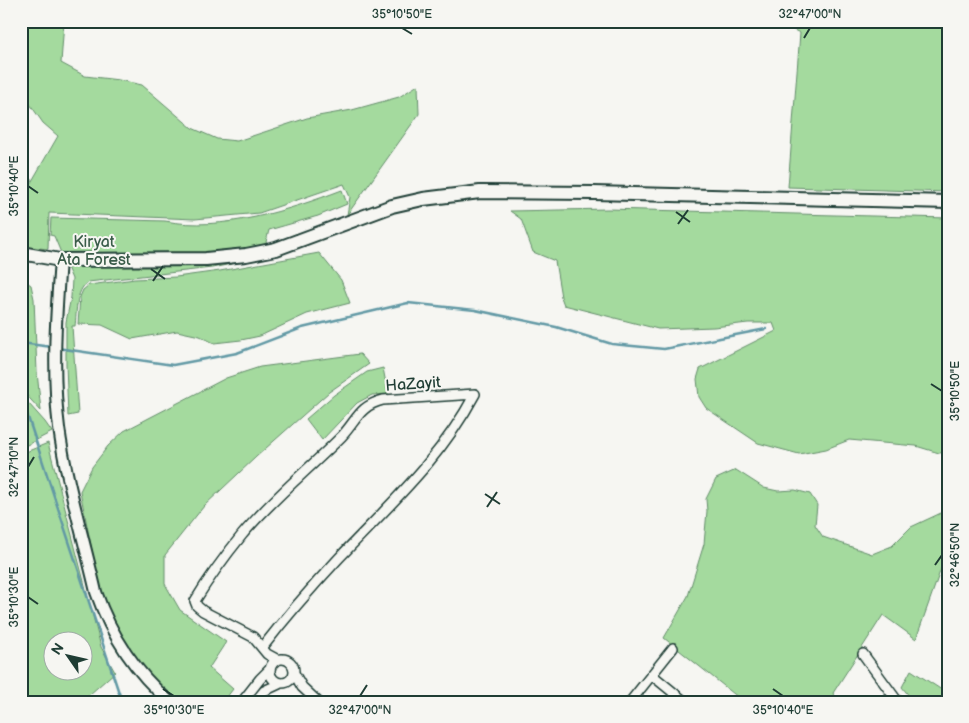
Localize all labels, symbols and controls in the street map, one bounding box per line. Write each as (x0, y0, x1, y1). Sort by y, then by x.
text: 35°10'50"E (372, 7, 432, 22)
text: 32°47'00"N (778, 7, 842, 22)
text: 35°10'40"E (7, 156, 22, 216)
park label: Kiryat Ata Forest (57, 233, 131, 270)
text: 35°10'50"E (948, 361, 963, 421)
street label: HaZayit (385, 373, 442, 396)
text: 32°47'10"N (7, 437, 22, 497)
text: 32°46'50"N (948, 523, 963, 587)
text: 35°10'30"E (7, 566, 22, 627)
north arrow (42, 630, 92, 680)
text: N (48, 640, 68, 658)
text: 35°10'30"E (144, 703, 205, 718)
text: 32°47'00"N (328, 703, 392, 718)
text: 35°10'40"E (753, 703, 813, 718)

